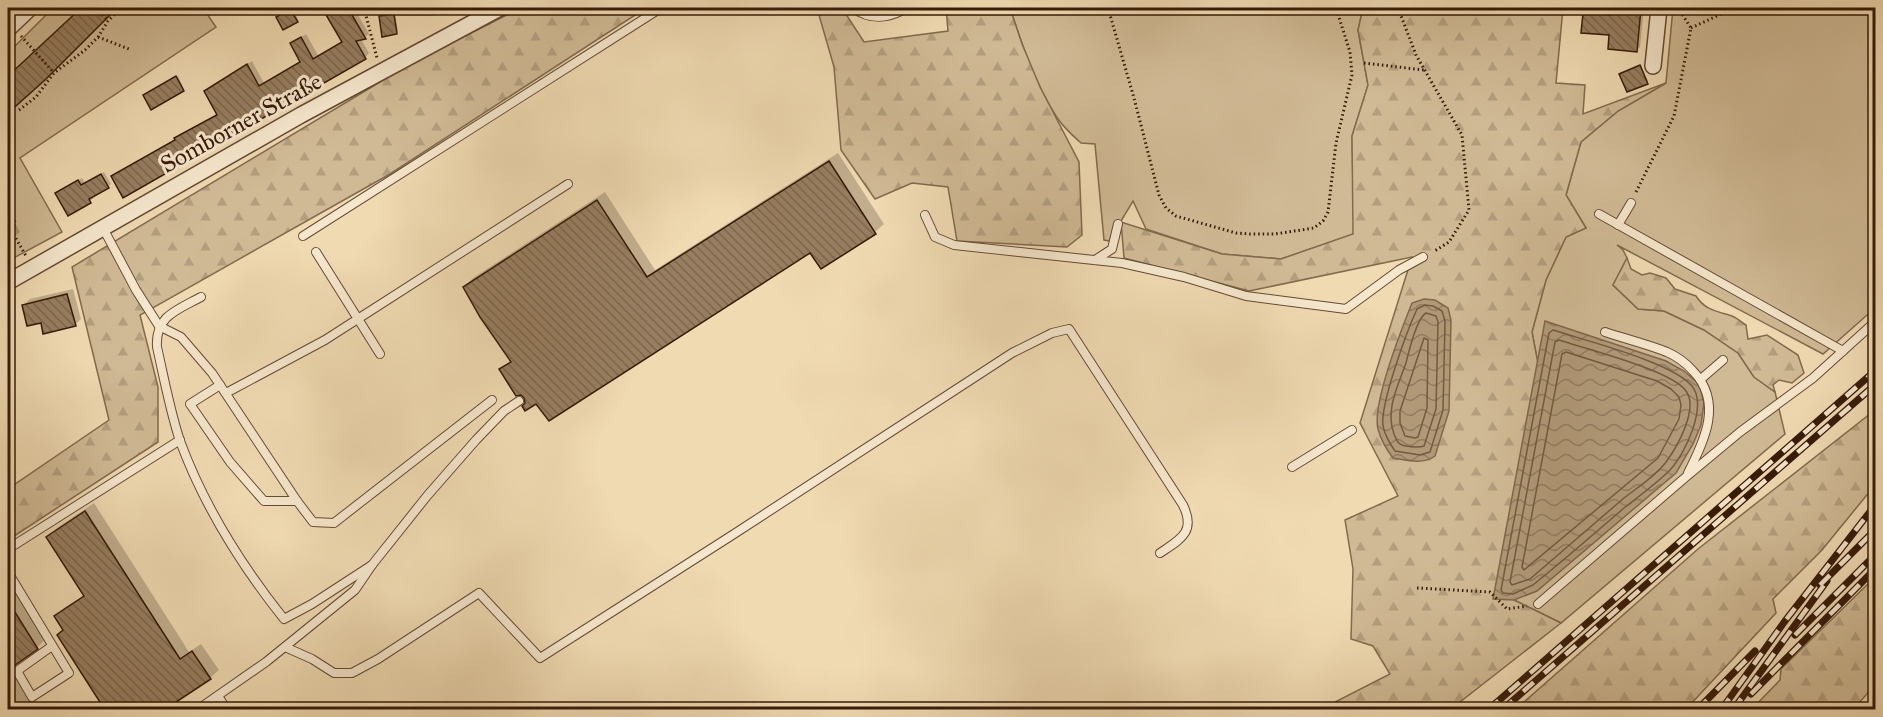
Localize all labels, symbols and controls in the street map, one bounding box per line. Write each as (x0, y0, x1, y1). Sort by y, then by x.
street label: Somborner Straße (155, 66, 327, 180)

